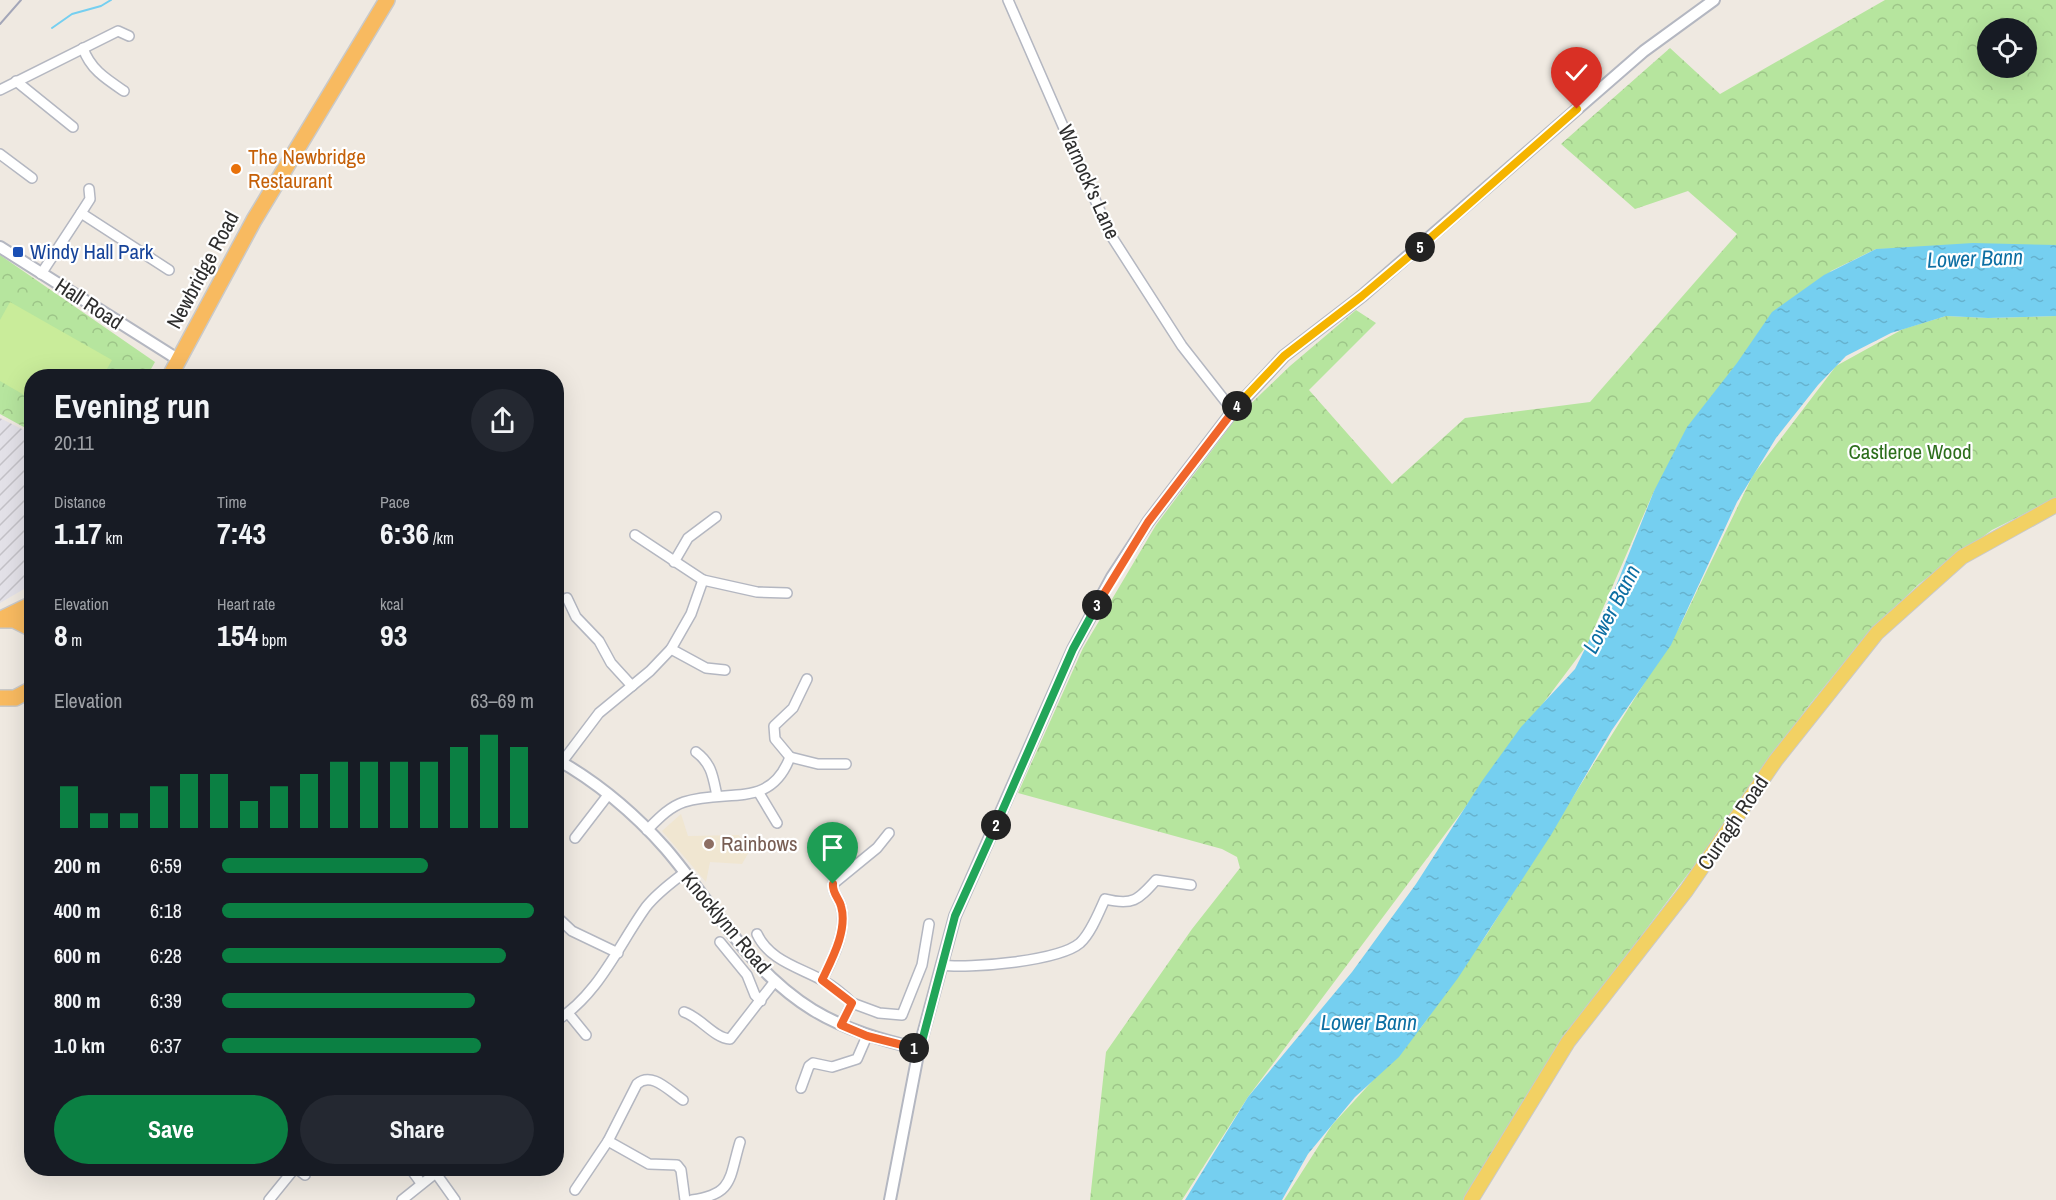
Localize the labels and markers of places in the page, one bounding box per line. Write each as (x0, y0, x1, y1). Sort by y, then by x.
pin (1551, 47, 1602, 109)
place label: The Newbridge Restaurant (248, 142, 366, 195)
marker: The Newbridge Restaurant (229, 162, 243, 176)
pin: 5 (1405, 232, 1435, 262)
place label: Windy Hall Park (30, 237, 154, 266)
marker: Windy Hall Park (11, 245, 25, 259)
pin: 4 (1222, 391, 1252, 421)
pin: 3 (1082, 590, 1112, 620)
pin: 2 (981, 810, 1011, 840)
pin (807, 822, 858, 884)
place label: Rainbows (721, 829, 798, 858)
marker: Rainbows (702, 837, 716, 851)
pin: 1 (899, 1033, 929, 1063)

